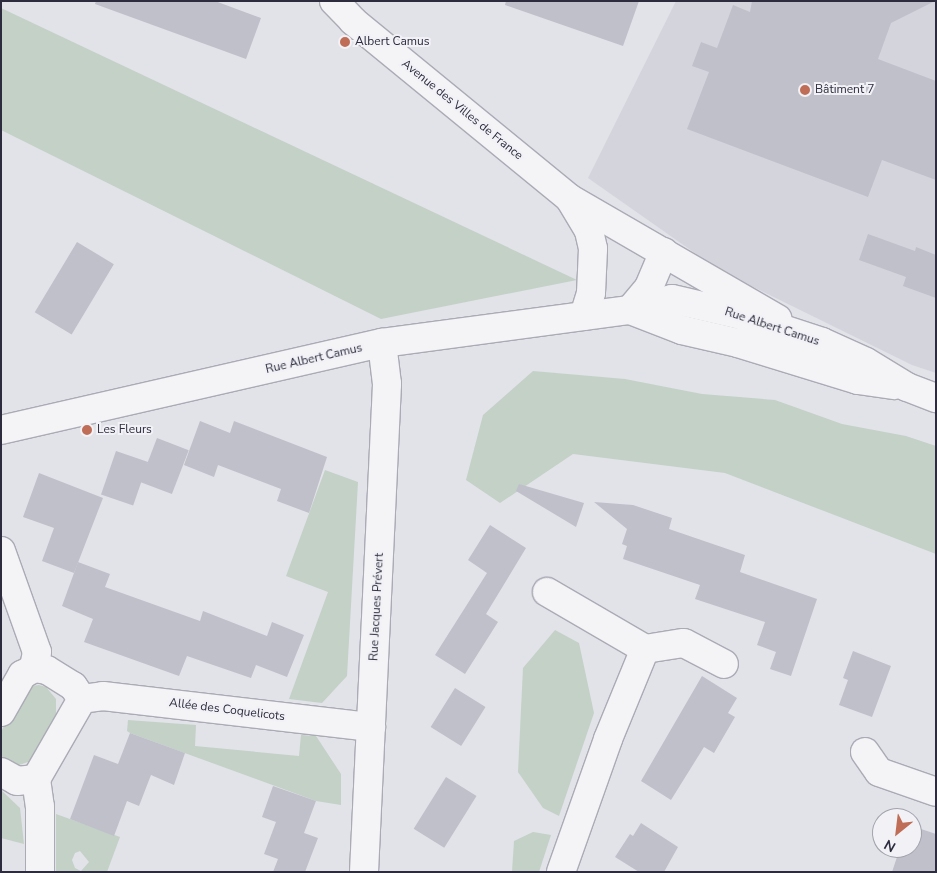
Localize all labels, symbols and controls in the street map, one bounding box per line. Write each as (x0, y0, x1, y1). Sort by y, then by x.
place label: Albert Camus (355, 35, 430, 49)
marker: Albert Camus (339, 36, 351, 48)
street label: Avenue des Villes de France (399, 57, 525, 163)
place label: Bâtiment 7 (815, 83, 874, 97)
marker: Bâtiment 7 (799, 84, 811, 96)
street label: Rue Albert Camus (723, 305, 821, 349)
street label: Rue Albert Camus (264, 341, 364, 377)
place label: Les Fleurs (97, 423, 152, 437)
marker: Les Fleurs (81, 424, 93, 436)
street label: Rue Jacques Prévert (367, 553, 387, 661)
street label: Allée des Coquelicots (168, 696, 286, 724)
north arrow (872, 808, 922, 858)
text: N (881, 835, 899, 857)

